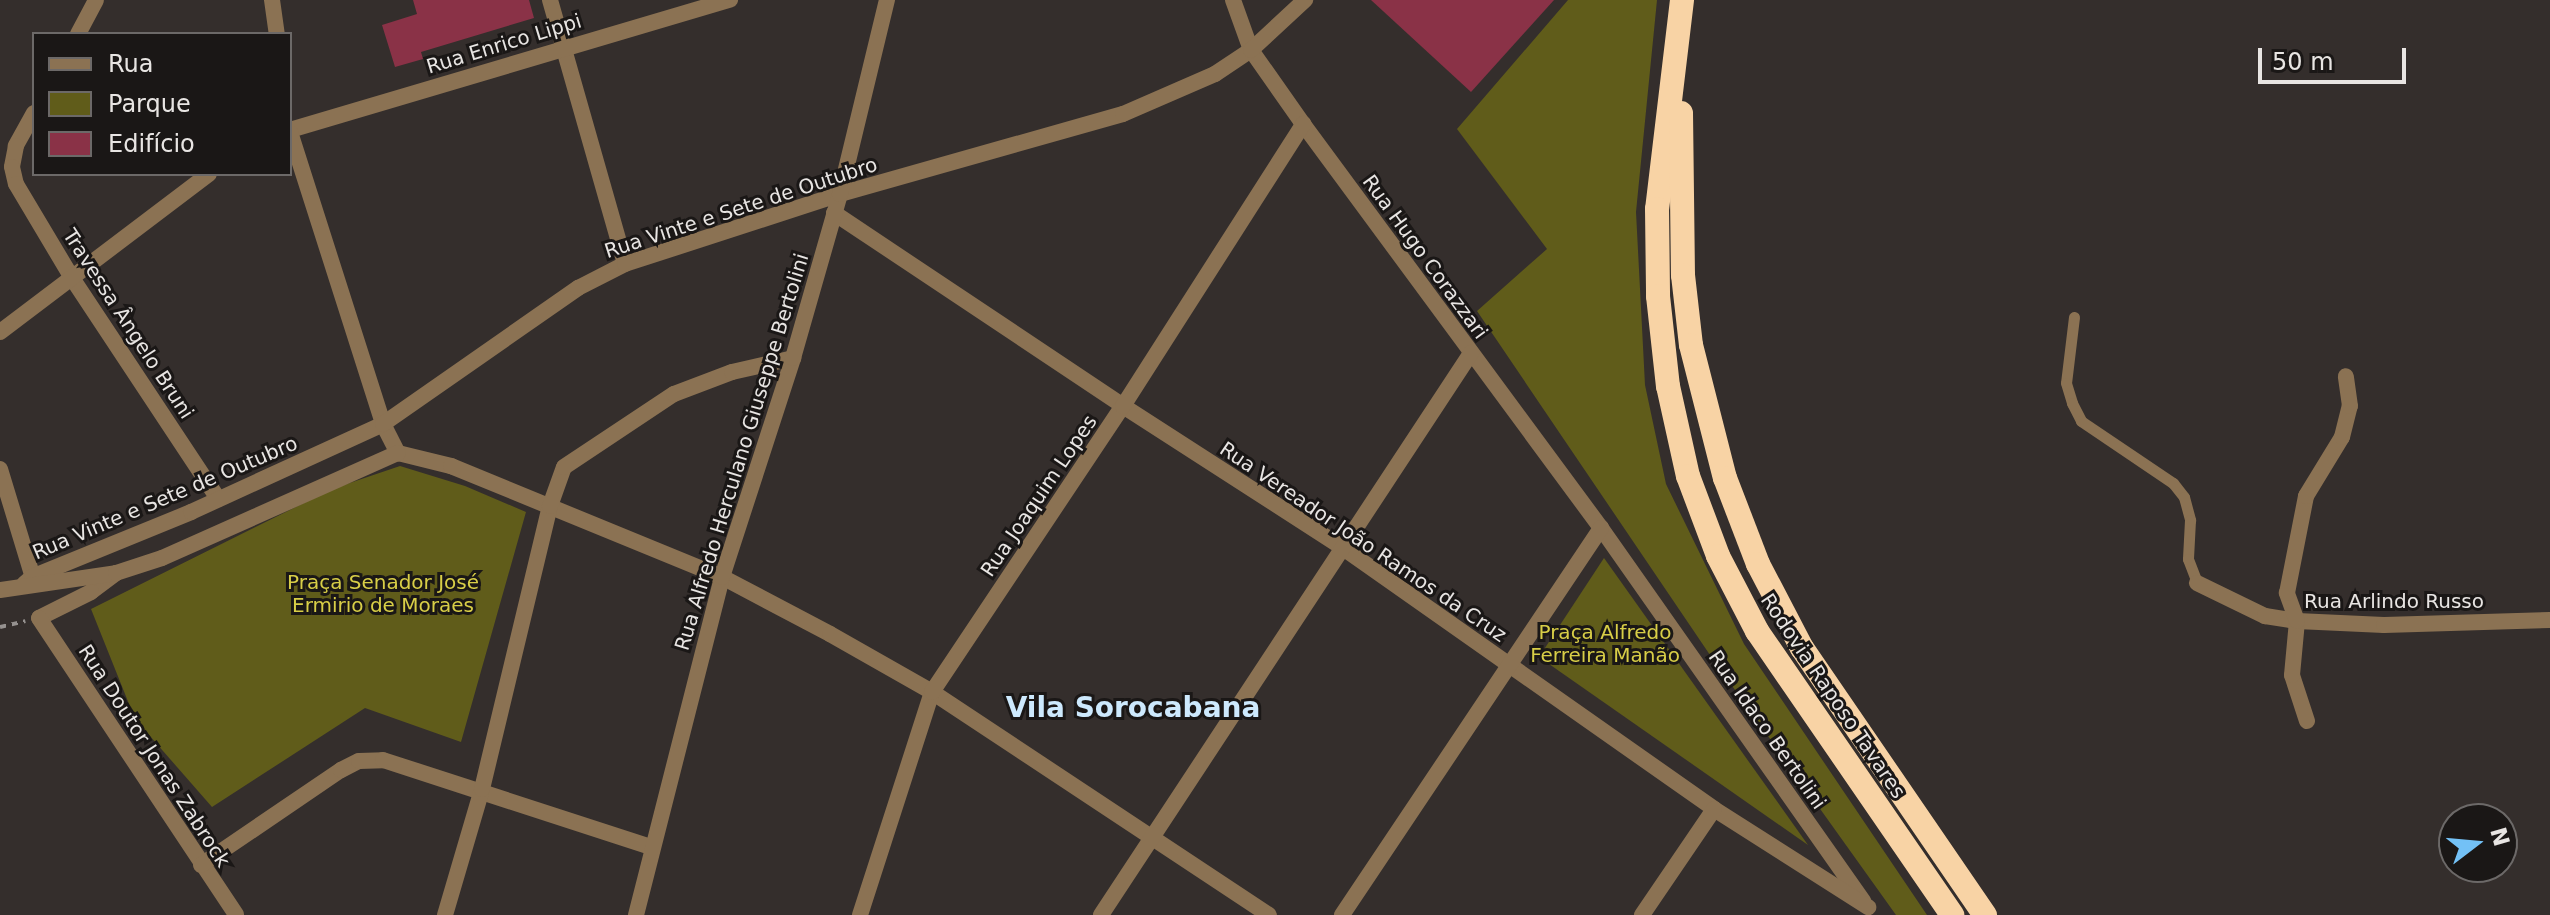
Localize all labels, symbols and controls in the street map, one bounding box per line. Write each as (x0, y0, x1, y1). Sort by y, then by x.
street label: Rua Enrico Lippi (424, 9, 584, 79)
legend (32, 32, 292, 176)
scale bar (2262, 32, 2410, 82)
text: 50 m (2272, 48, 2334, 76)
text: Rua (108, 50, 154, 78)
text: Parque (108, 90, 191, 118)
text: Edifício (108, 130, 195, 158)
street label: Rua Vinte e Sete de Outubro (602, 152, 880, 264)
street label: Rua Hugo Corazzari (1357, 170, 1493, 344)
street label: Travessa Ângelo Bruni (58, 224, 198, 424)
street label: Rua Alfredo Herculano Giuseppe Bertolini (670, 251, 814, 653)
street label: Rua Joaquim Lopes (976, 411, 1102, 581)
street label: Rua Vinte e Sete de Outubro (29, 431, 301, 565)
street label: Rua Vereador João Ramos da Cruz (1215, 437, 1511, 647)
park label: Praça Senador José Ermirio de Moraes (287, 570, 479, 617)
street label: Rodovia Raposo Tavares (1756, 589, 1910, 803)
street label: Rua Arlindo Russo (2304, 589, 2484, 613)
park label: Praça Alfredo Ferreira Manão (1530, 621, 1680, 668)
street label: Rua Doutor Jonas Zabrock (73, 640, 235, 872)
street label: Rua Idaco Bertolini (1703, 646, 1831, 814)
district label: Vila Sorocabana (1006, 691, 1260, 725)
north arrow (2438, 803, 2518, 883)
text: N (2485, 824, 2514, 849)

